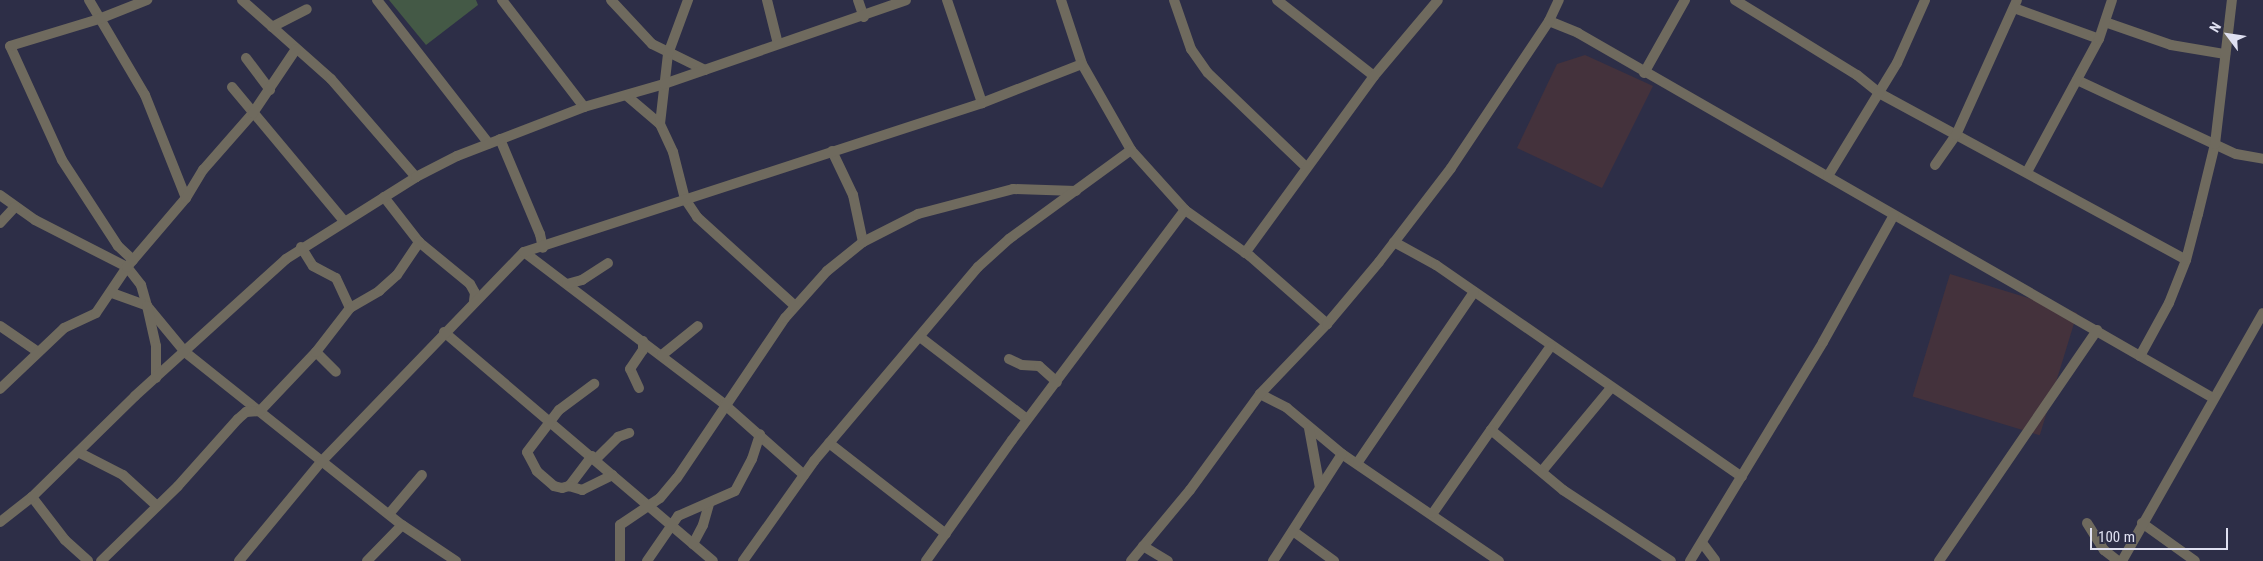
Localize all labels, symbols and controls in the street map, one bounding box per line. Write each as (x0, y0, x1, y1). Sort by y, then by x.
north arrow (2203, 10, 2253, 60)
text: N (2206, 19, 2224, 35)
scale bar (2093, 518, 2230, 550)
text: 100 m (2098, 528, 2135, 546)

